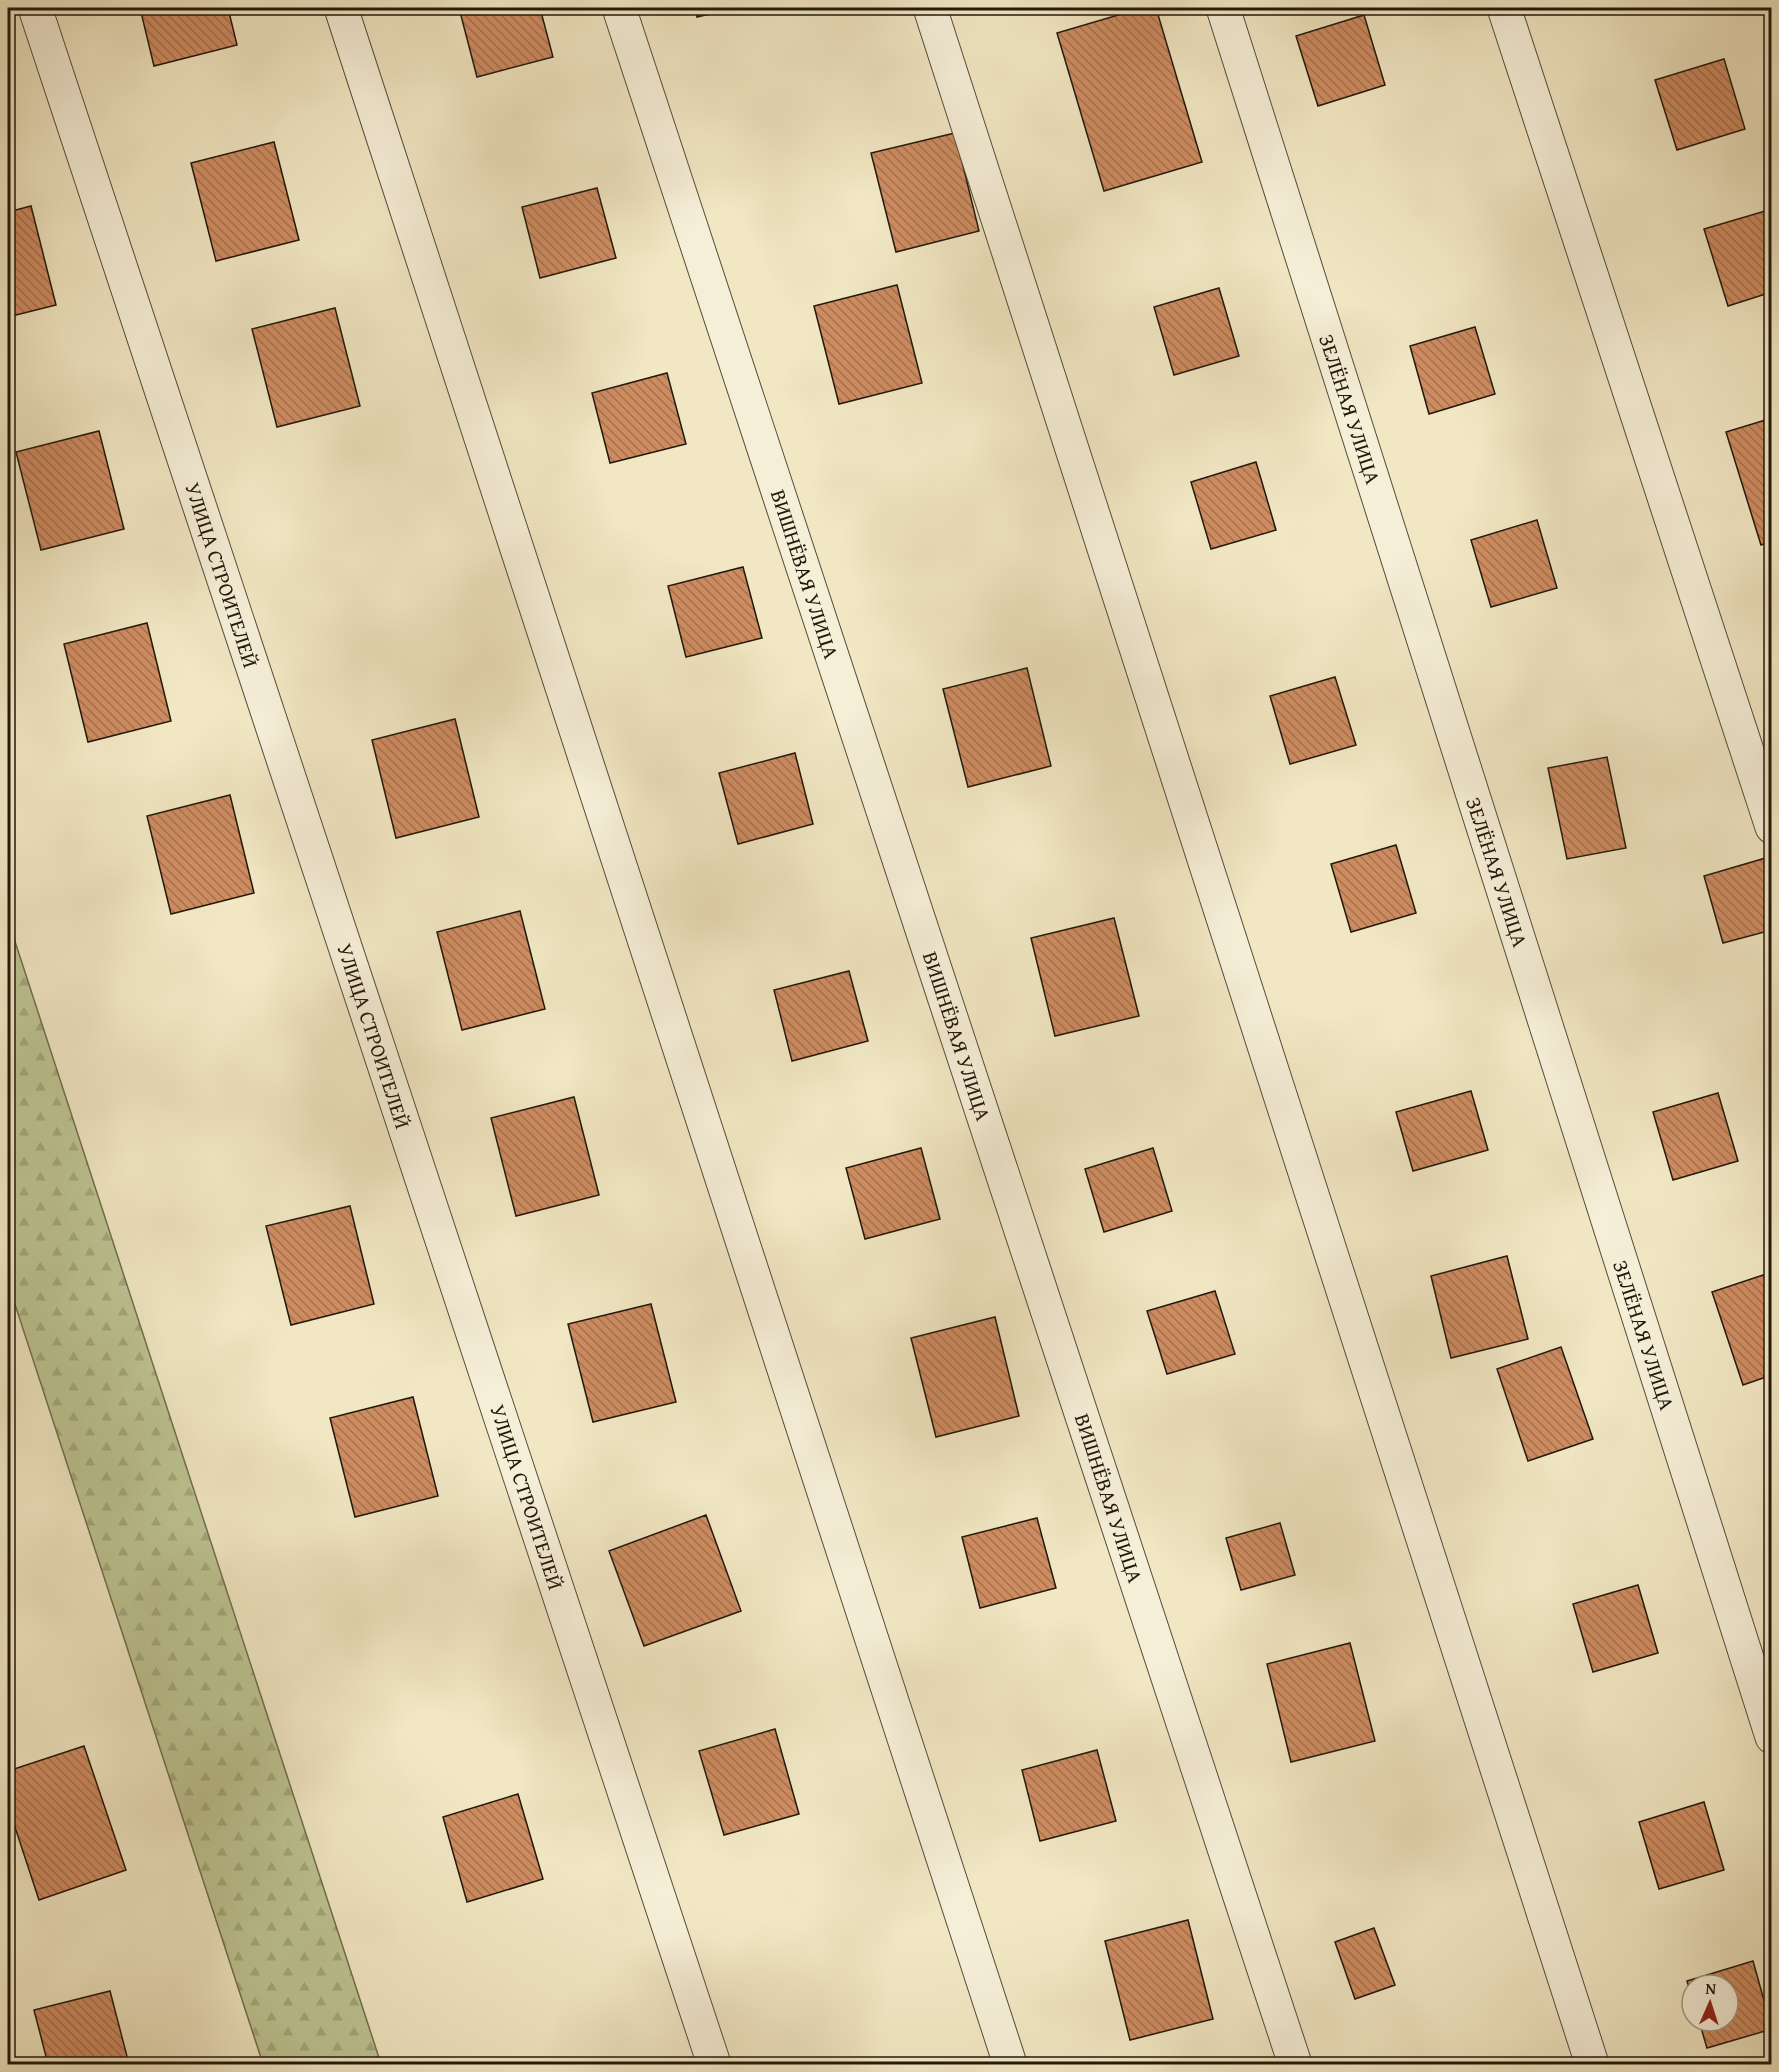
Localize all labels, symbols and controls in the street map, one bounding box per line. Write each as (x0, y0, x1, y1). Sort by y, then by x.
street label: ЗЕЛЁНАЯ УЛИЦА (1311, 330, 1389, 488)
street label: УЛИЦА СТРОИТЕЛЕЙ (177, 478, 267, 672)
street label: ВИШНЁВАЯ УЛИЦА (763, 485, 847, 663)
street label: ЗЕЛЁНАЯ УЛИЦА (1458, 793, 1536, 951)
street label: УЛИЦА СТРОИТЕЛЕЙ (329, 939, 419, 1133)
street label: ВИШНЁВАЯ УЛИЦА (915, 947, 999, 1125)
street label: ЗЕЛЁНАЯ УЛИЦА (1605, 1256, 1683, 1414)
street label: УЛИЦА СТРОИТЕЛЕЙ (482, 1400, 572, 1594)
street label: ВИШНЁВАЯ УЛИЦА (1067, 1409, 1151, 1587)
north arrow (1680, 1973, 1740, 2033)
text: N (1705, 1976, 1717, 2000)

